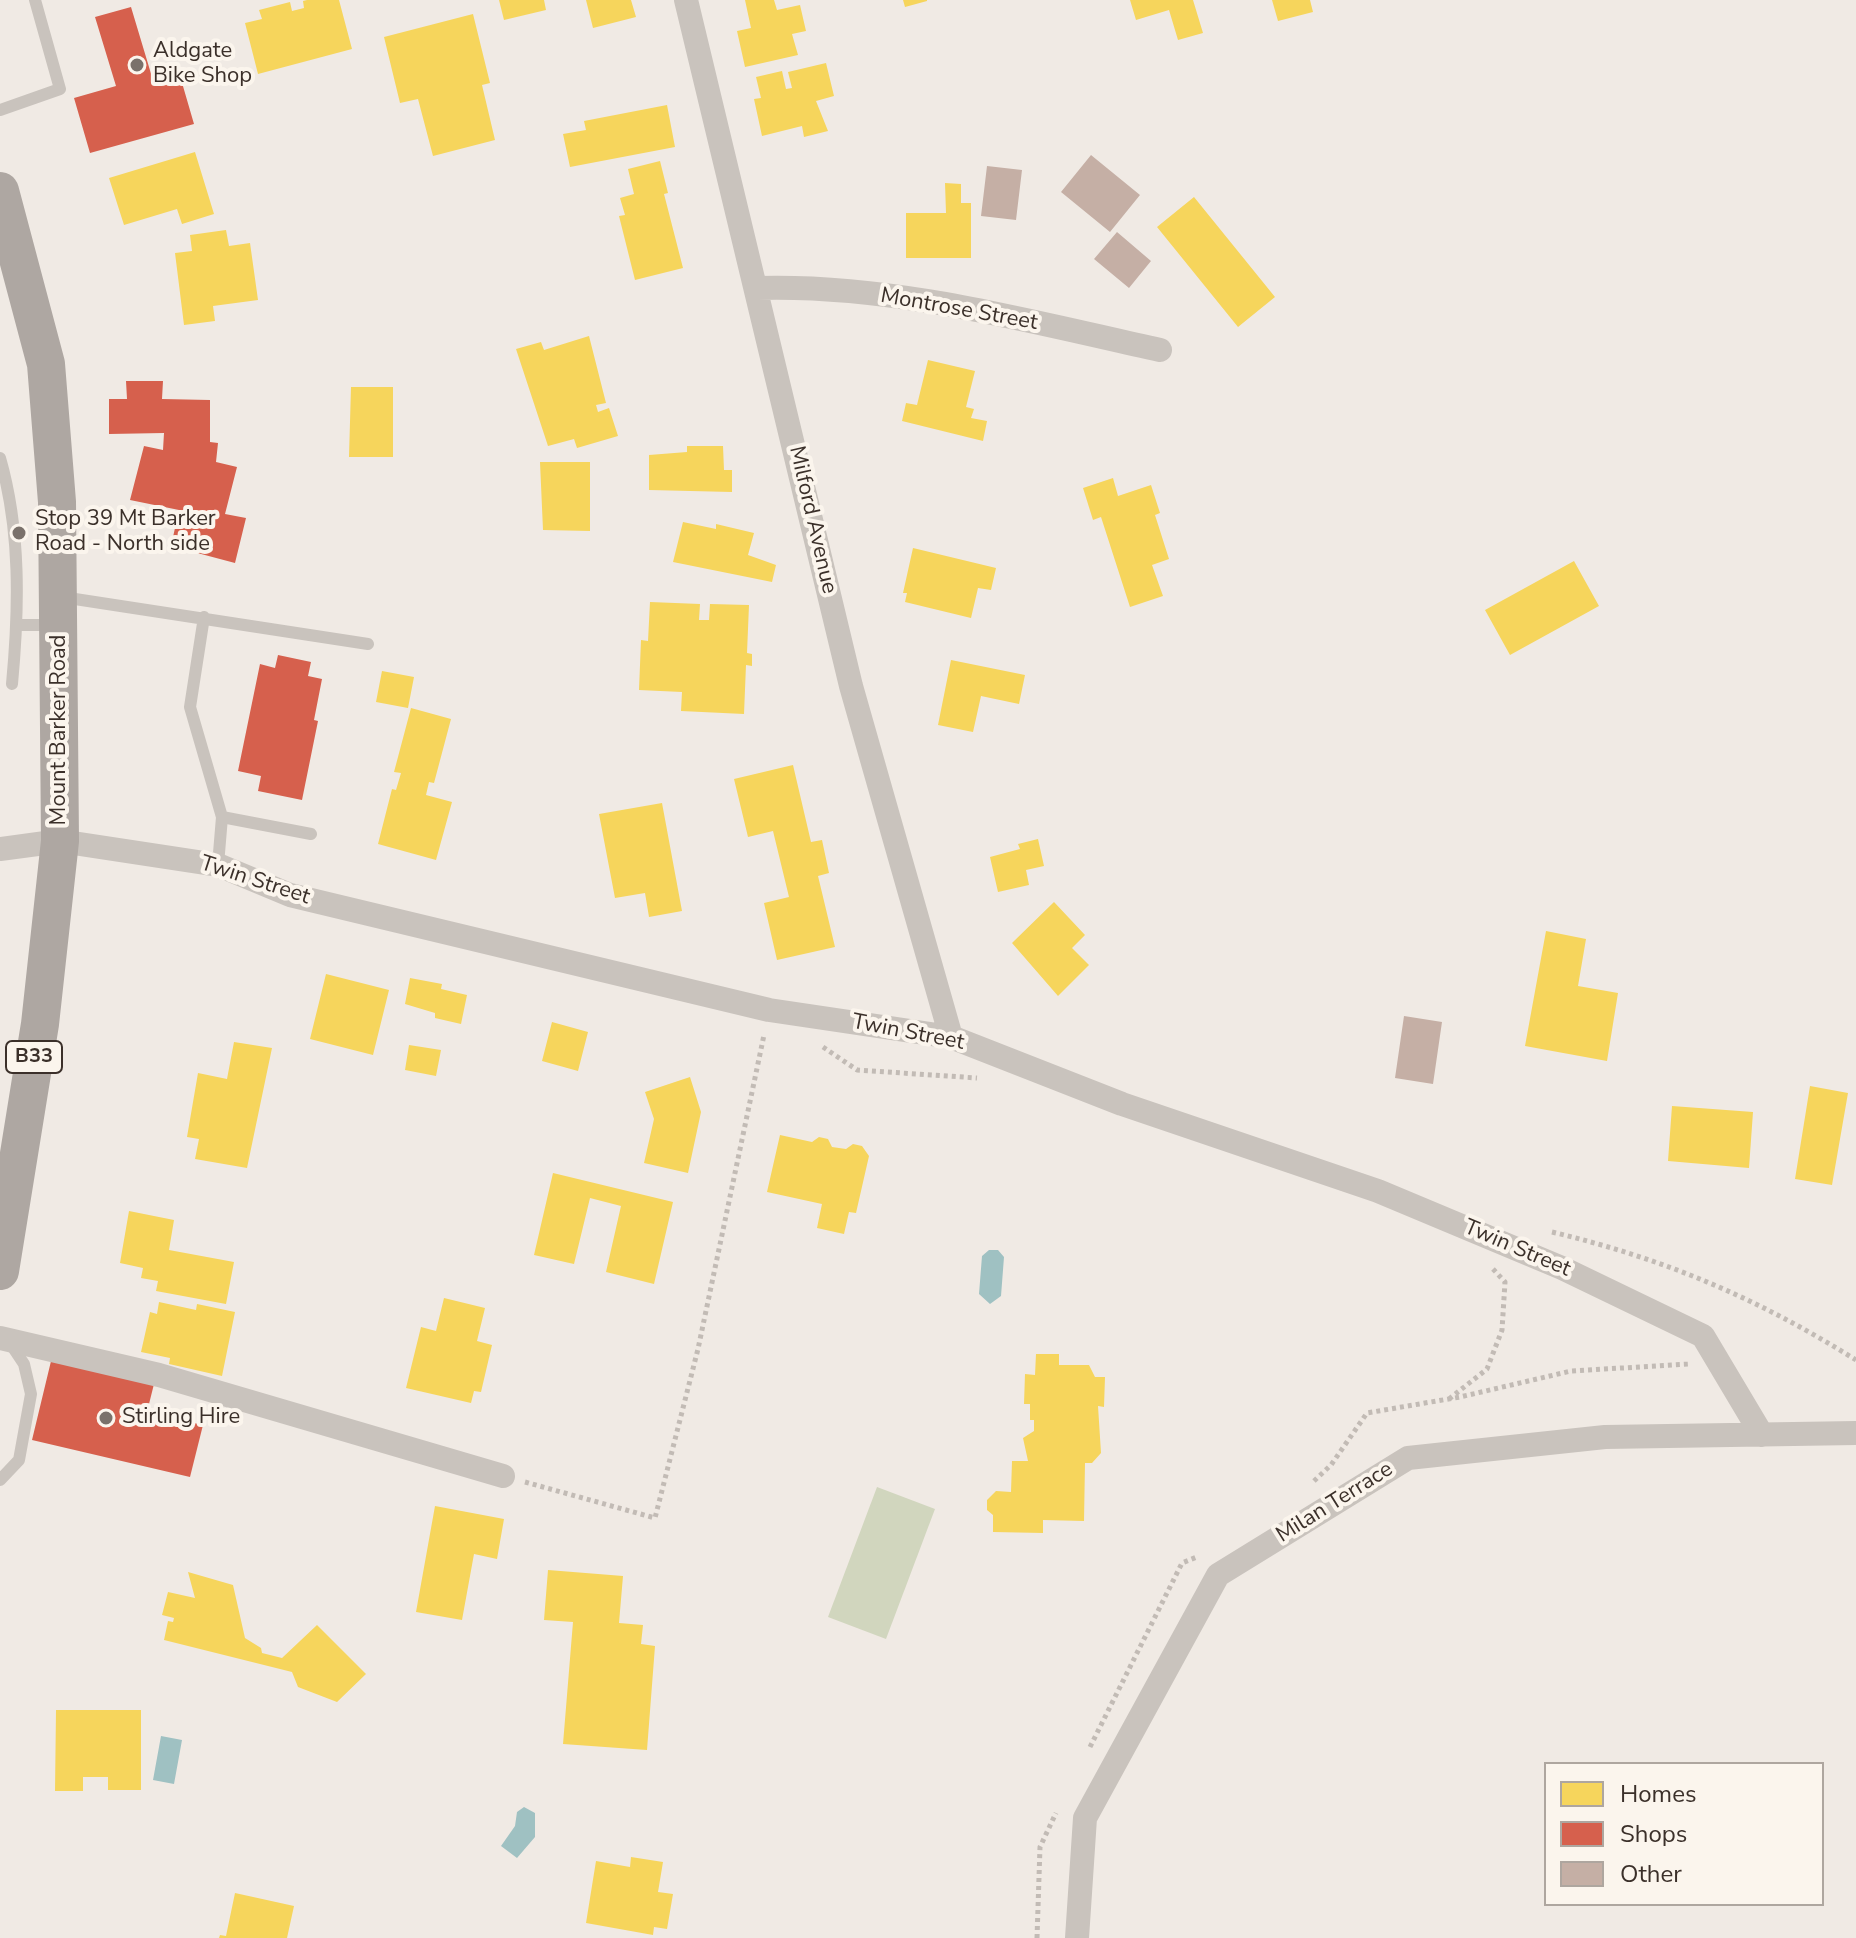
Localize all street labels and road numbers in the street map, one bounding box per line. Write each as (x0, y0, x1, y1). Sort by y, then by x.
street label: Montrose Street (878, 283, 1040, 337)
street label: Milford Avenue (782, 444, 842, 596)
street label: Mount Barker Road (47, 635, 73, 825)
street label: Twin Street (197, 851, 313, 911)
street label: Twin Street (850, 1009, 966, 1057)
road number: B33 (6, 1041, 62, 1073)
street label: Twin Street (1460, 1215, 1574, 1283)
street label: Milan Terrace (1272, 1457, 1398, 1549)

